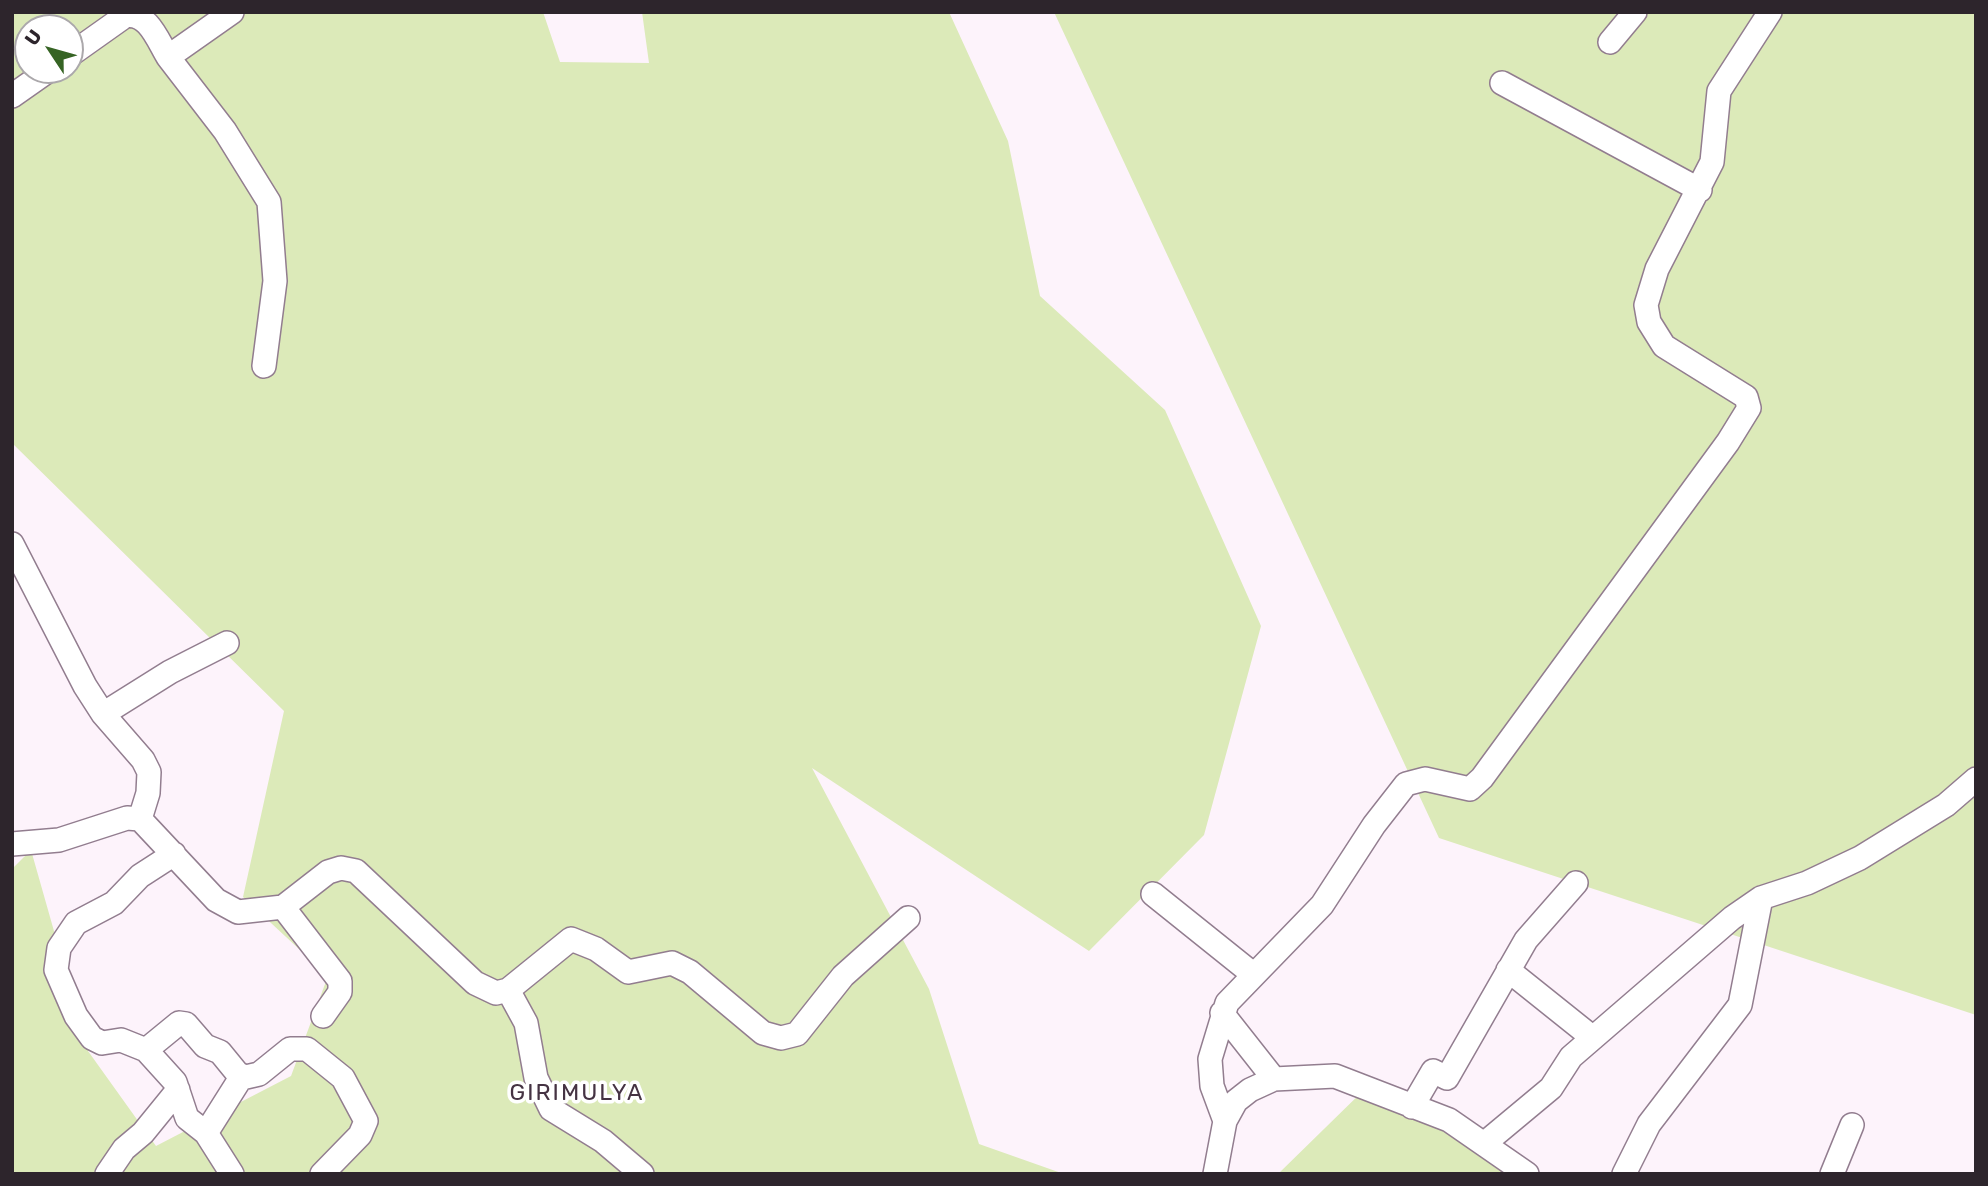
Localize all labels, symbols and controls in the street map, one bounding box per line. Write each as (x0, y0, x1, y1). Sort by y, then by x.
north arrow (14, 14, 84, 84)
text: U (20, 25, 47, 50)
district label: GIRIMULYA (511, 1079, 643, 1107)

